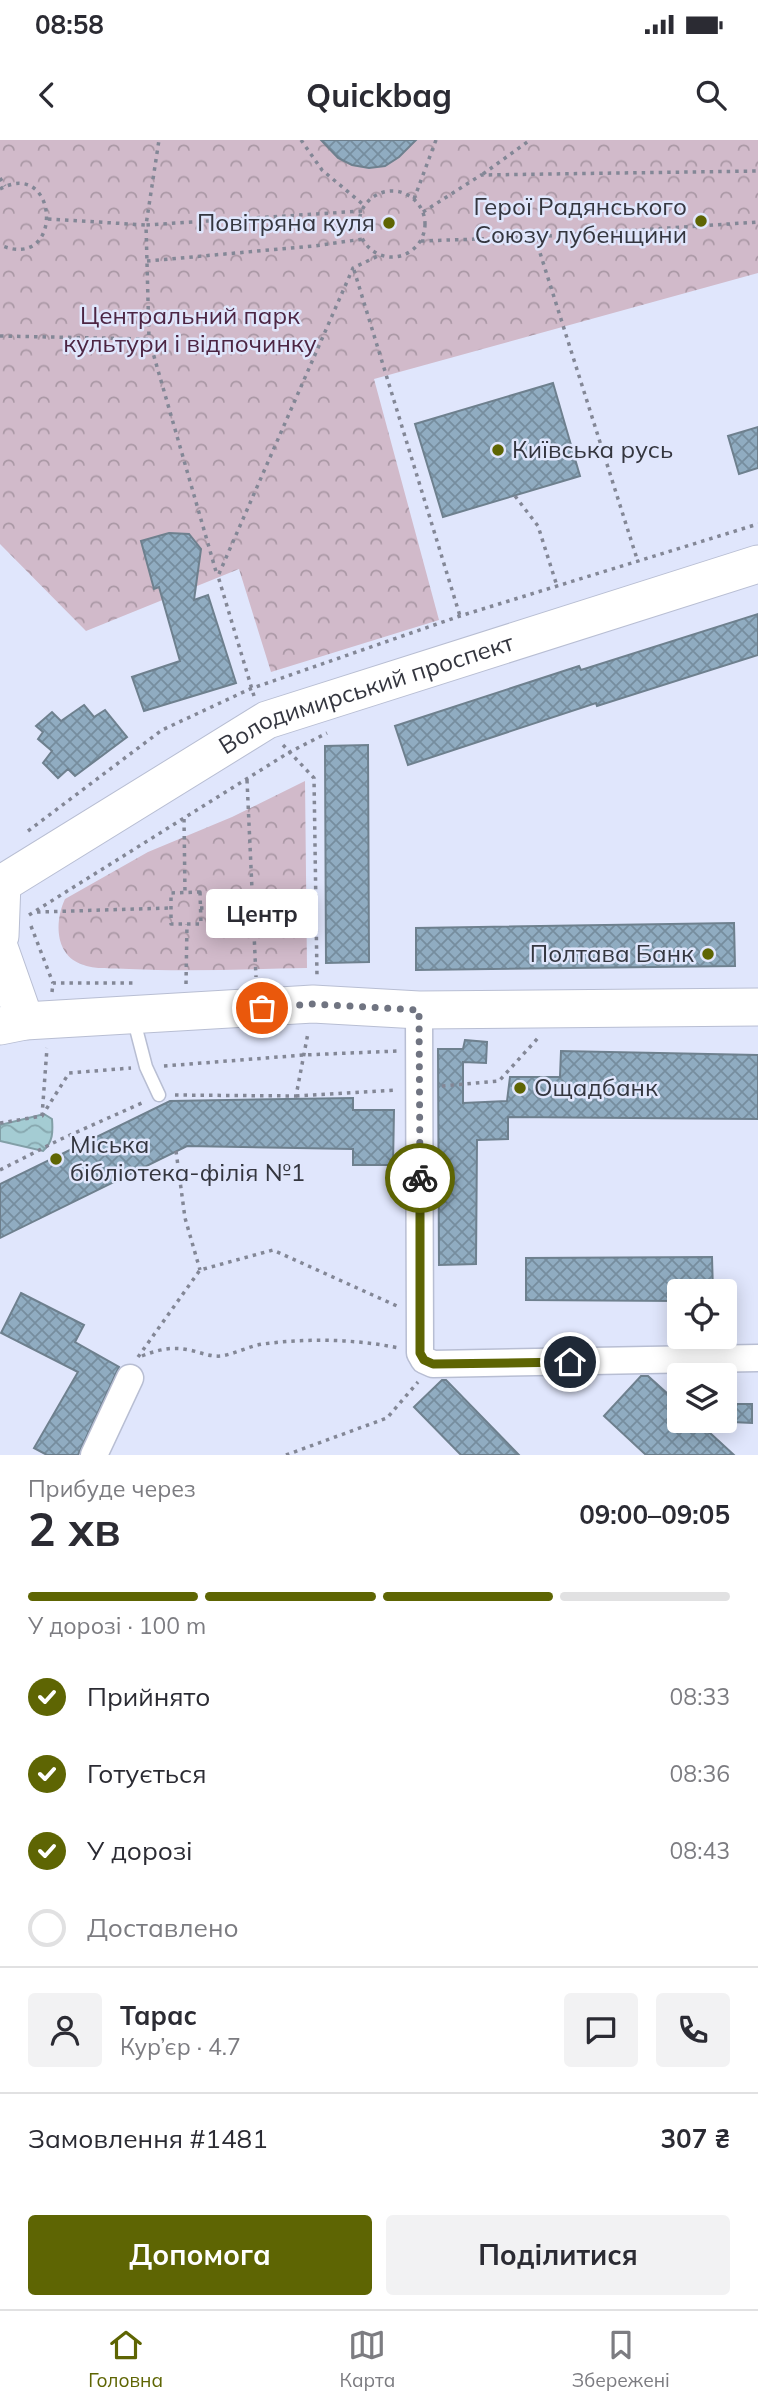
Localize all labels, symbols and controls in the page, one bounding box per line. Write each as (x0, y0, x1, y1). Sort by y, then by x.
text: 08:58 (35, 8, 104, 41)
text: Quickbag (306, 75, 452, 115)
icon: back (28, 76, 66, 114)
icon: search (692, 76, 730, 114)
place label: Герої Радянського Союзу лубенщини (474, 191, 687, 249)
place label: Повітряна куля (197, 207, 375, 237)
marker: Герої Радянського Союзу лубенщини (693, 213, 709, 229)
marker: Повітряна куля (381, 215, 397, 231)
park label: Центральний парк культури і відпочинку (63, 300, 317, 358)
place label: Київська русь (512, 434, 673, 464)
marker: Київська русь (490, 442, 506, 458)
street label: Володимирський проспект (213, 627, 517, 760)
callout: Центр (206, 889, 318, 938)
text: Центр (226, 899, 298, 928)
place label: Полтава Банк (530, 938, 694, 968)
marker: Полтава Банк (700, 946, 716, 962)
pin (232, 978, 292, 1038)
icon: bag (243, 989, 281, 1027)
place label: Ощадбанк (534, 1072, 658, 1102)
marker: Ощадбанк (512, 1080, 528, 1096)
place label: Міська бібліотека-філія №1 (70, 1129, 305, 1187)
courier (385, 1143, 455, 1213)
marker: Міська бібліотека-філія №1 (48, 1151, 64, 1167)
icon: bike (401, 1159, 439, 1197)
map controls (667, 1279, 737, 1433)
button: locate (667, 1279, 737, 1349)
pin (540, 1332, 600, 1392)
icon: home (551, 1343, 589, 1381)
button: layers (667, 1363, 737, 1433)
text: Прибуде через (28, 1474, 196, 1503)
text: 09:00–09:05 (579, 1498, 730, 1531)
text: 2 хв (28, 1500, 121, 1558)
text: У дорозі · 100 m (28, 1611, 206, 1640)
icon: check (28, 1678, 66, 1716)
text: Прийнято (87, 1680, 210, 1713)
text: 08:33 (670, 1682, 730, 1711)
icon: check (28, 1755, 66, 1793)
text: Готується (87, 1757, 206, 1790)
text: 08:36 (670, 1759, 730, 1788)
icon: check (28, 1832, 66, 1870)
text: У дорозі (87, 1834, 193, 1867)
text: 08:43 (670, 1836, 730, 1865)
text: Доставлено (87, 1911, 239, 1944)
button: person (28, 1993, 102, 2067)
button: chat (564, 1993, 638, 2067)
button: phone (656, 1993, 730, 2067)
text: Тарас (120, 1999, 197, 2032)
text: Кур’єр · 4.7 (120, 2032, 241, 2061)
text: Замовлення #1481 (28, 2122, 268, 2155)
text: 307 ₴ (660, 2122, 730, 2155)
button: Допомога (28, 2215, 372, 2295)
button: Поділитися (386, 2215, 730, 2295)
tab: Головна (88, 2326, 163, 2392)
tab: Карта (339, 2326, 395, 2392)
tab: Збережені (572, 2326, 670, 2392)

